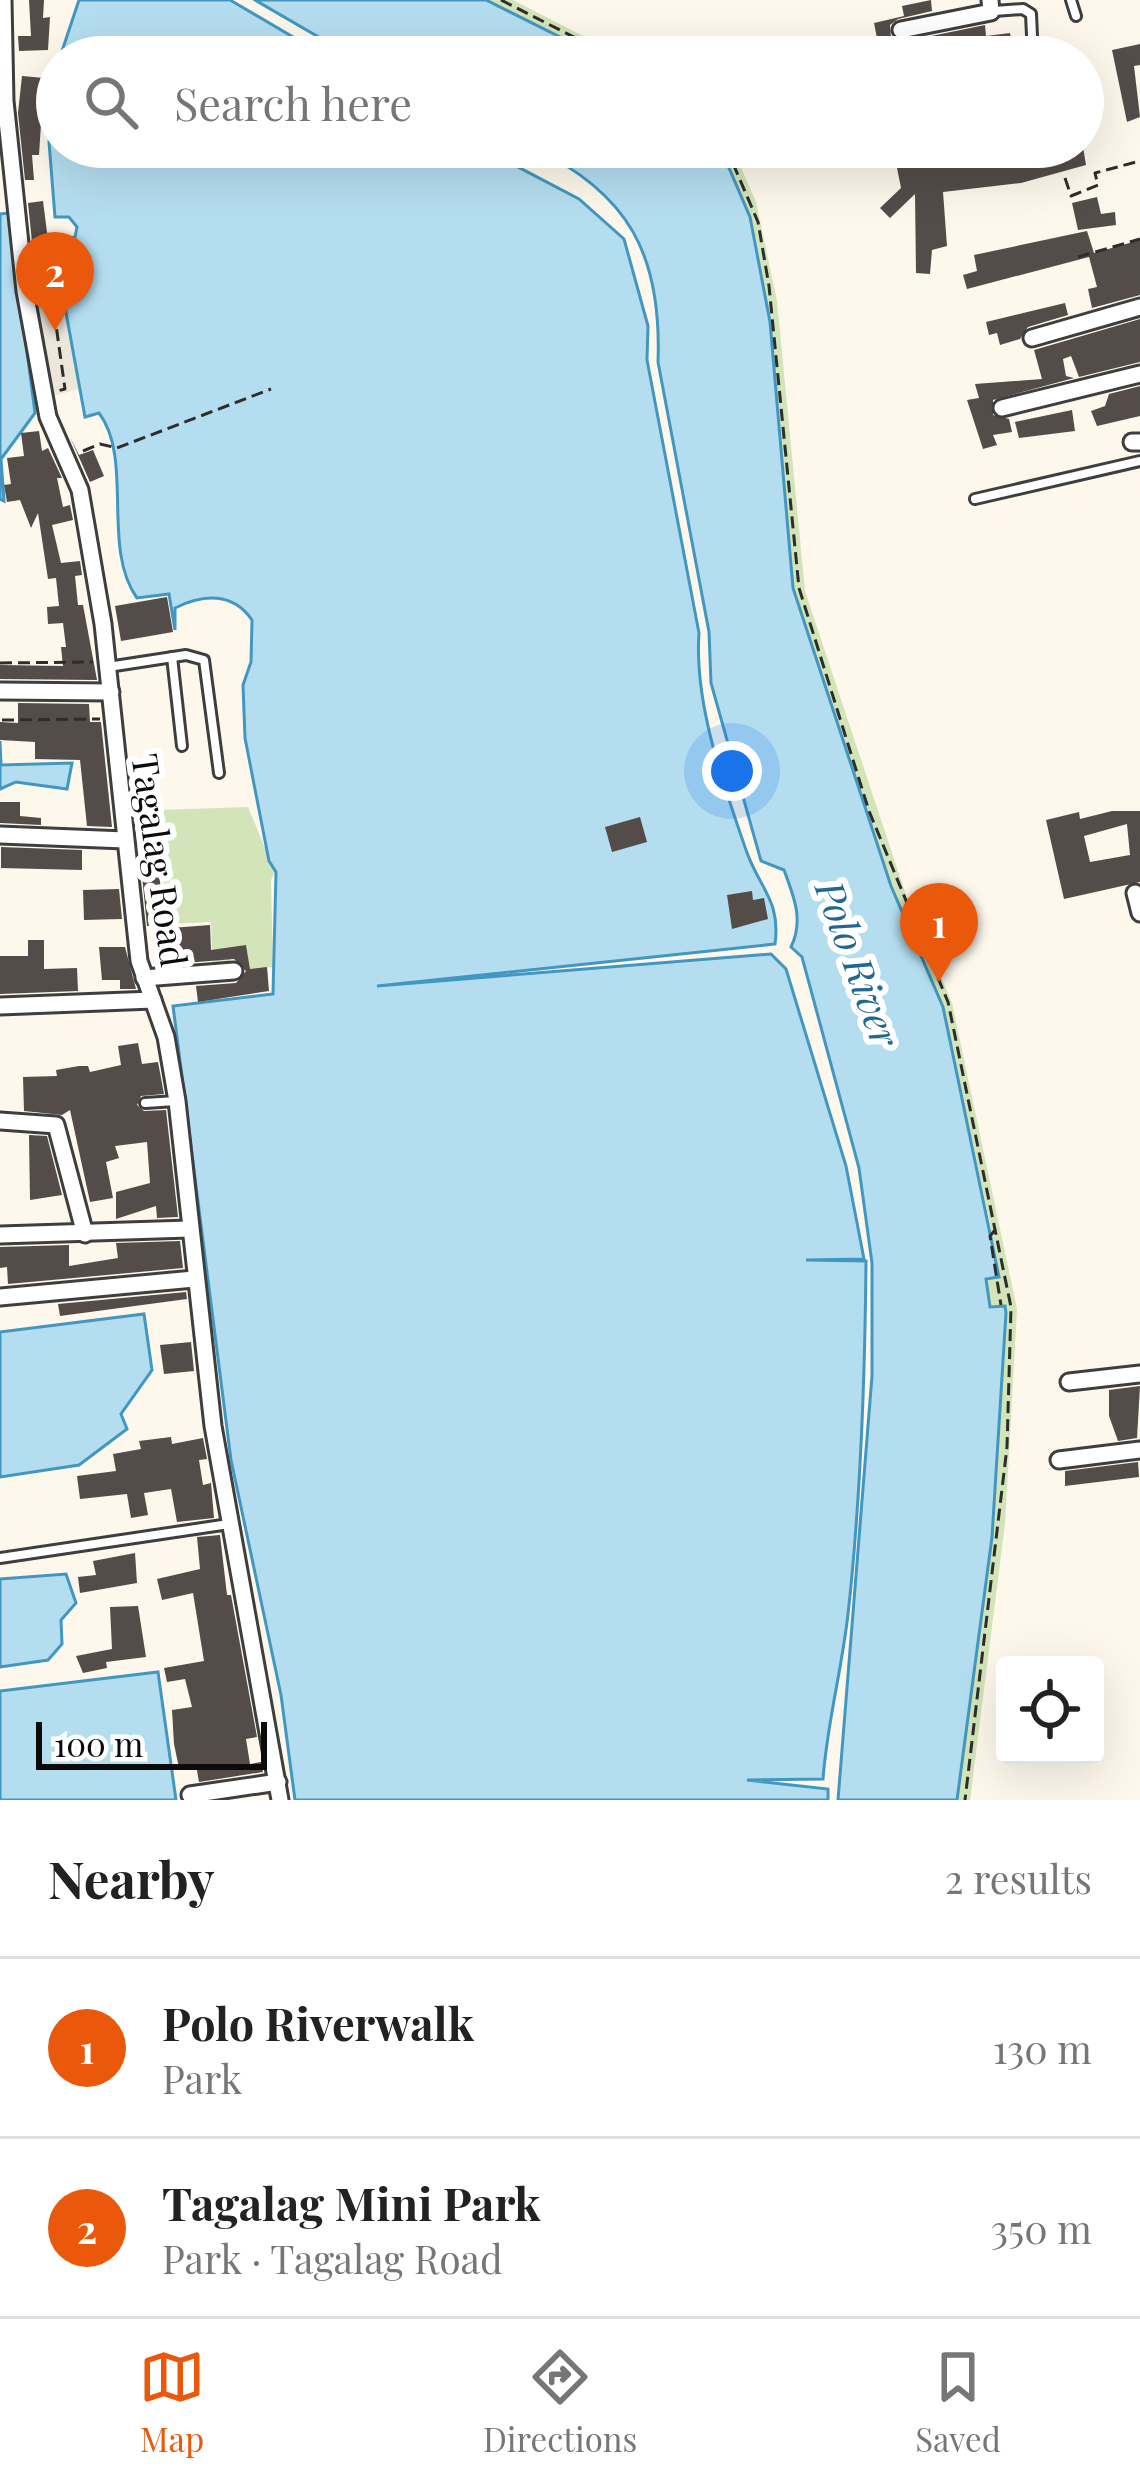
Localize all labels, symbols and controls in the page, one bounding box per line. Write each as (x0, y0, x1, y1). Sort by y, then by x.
search box (36, 36, 1104, 168)
icon: search (78, 69, 144, 135)
text: Search here (174, 72, 412, 132)
pin: 2 (16, 232, 94, 331)
your location (702, 741, 762, 801)
street label: Tagalag Road (122, 750, 200, 970)
water label: Polo River (804, 871, 914, 1055)
pin: 1 (900, 883, 978, 982)
map controls (996, 1656, 1104, 1764)
button: locate (996, 1656, 1104, 1764)
scale bar (36, 1716, 267, 1769)
text: 100 m (54, 1721, 143, 1765)
text: Nearby (48, 1844, 214, 1912)
text: 2 results (945, 1852, 1092, 1904)
text: Polo Riverwalk (162, 1992, 474, 2052)
text: 1 (80, 2022, 94, 2074)
text: 130 m (993, 2022, 1092, 2074)
text: Park (162, 2052, 242, 2104)
text: Tagalag Mini Park (162, 2172, 541, 2232)
text: 2 (77, 2202, 97, 2254)
text: 350 m (990, 2202, 1092, 2254)
text: Park · Tagalag Road (162, 2232, 503, 2284)
tab: Map (139, 2344, 205, 2460)
tab: Directions (483, 2344, 637, 2460)
tab: Saved (915, 2344, 1001, 2460)

